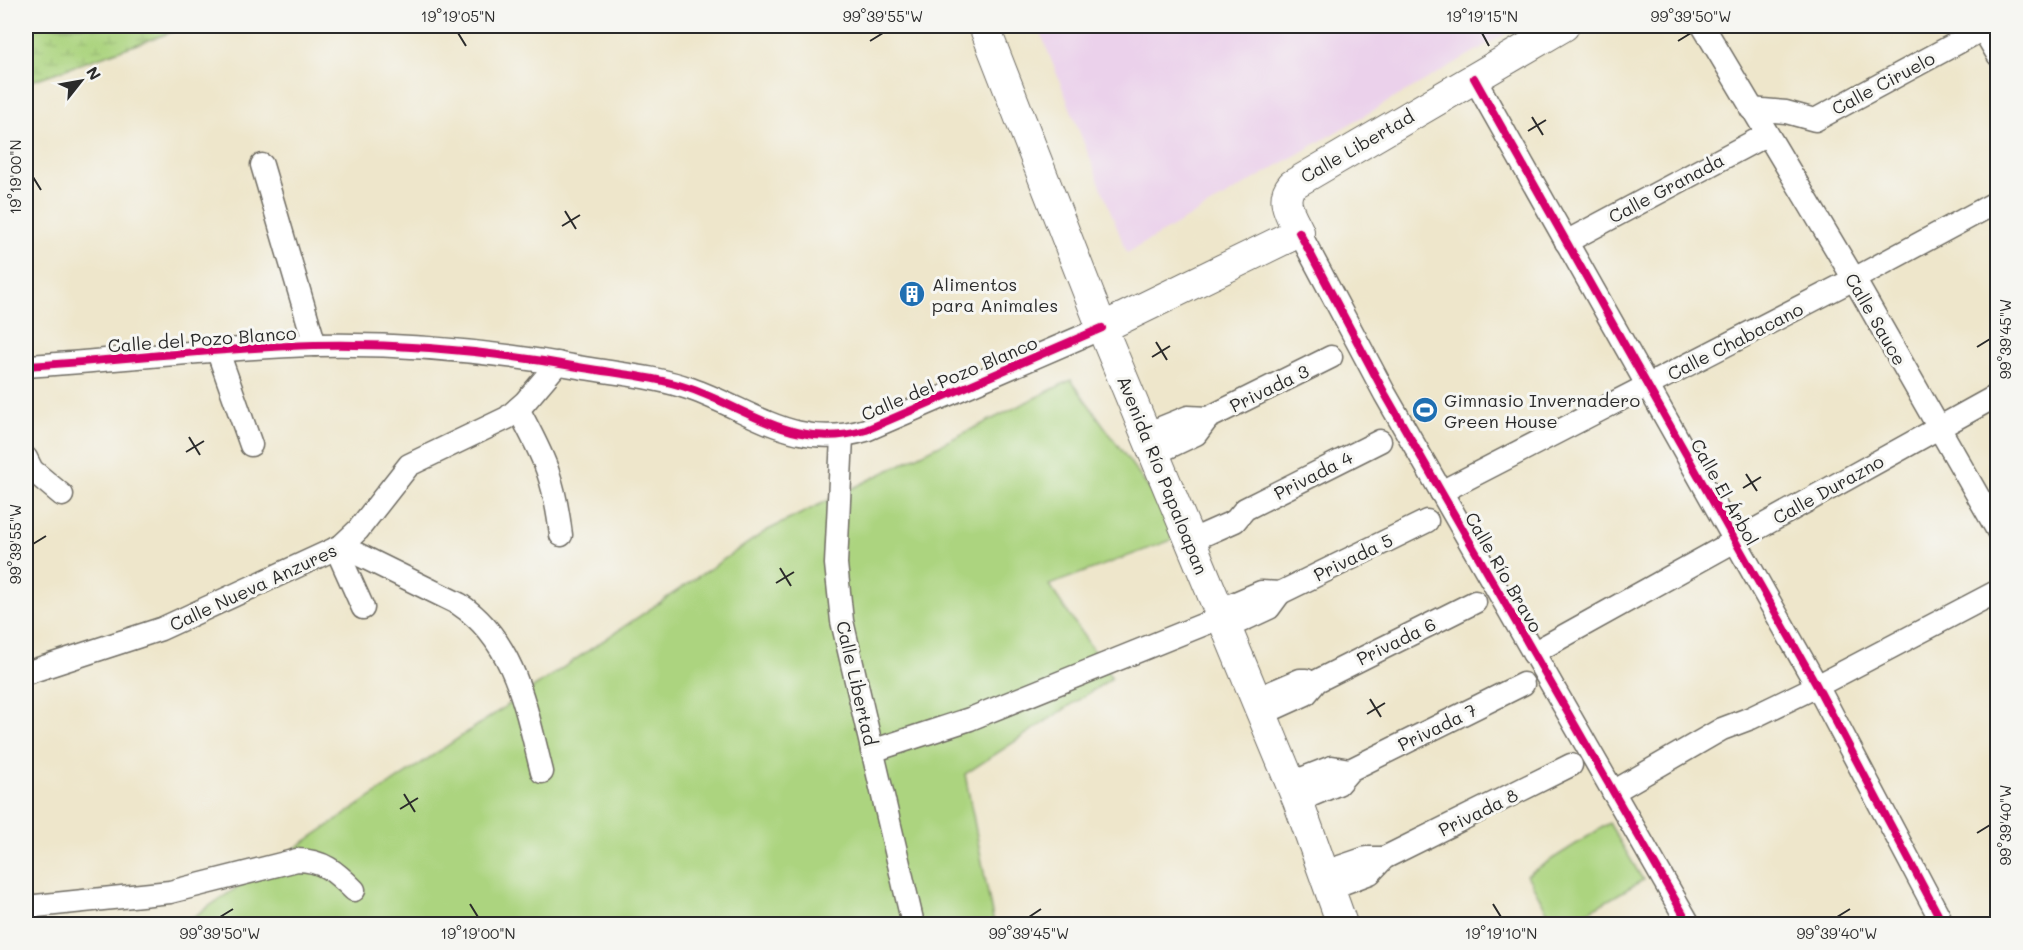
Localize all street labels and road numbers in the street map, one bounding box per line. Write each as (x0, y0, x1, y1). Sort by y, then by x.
street label: Calle Ciruelo (1827, 46, 1939, 120)
street label: Calle Libertad (1296, 104, 1418, 188)
street label: Calle Granada (1604, 147, 1728, 229)
street label: Calle Sauce (1840, 268, 1912, 370)
street label: Calle Chabacano (1663, 296, 1807, 386)
street label: Calle del Pozo Blanco (107, 320, 297, 358)
street label: Calle del Pozo Blanco (857, 330, 1041, 426)
street label: Privada 3 (1225, 359, 1313, 417)
street label: Avenida Río Papaloapan (1112, 372, 1214, 578)
street label: Calle El Árbol (1686, 434, 1764, 550)
street label: Privada 4 (1270, 445, 1357, 505)
street label: Calle Durazno (1768, 449, 1888, 529)
street label: Calle Río Bravo (1460, 507, 1548, 637)
street label: Privada 5 (1309, 528, 1397, 586)
street label: Calle Nueva Anzures (165, 538, 341, 636)
street label: Privada 6 (1352, 611, 1440, 671)
street label: Calle Libertad (831, 618, 883, 748)
street label: Privada 7 (1394, 698, 1480, 756)
street label: Privada 8 (1434, 782, 1522, 842)

